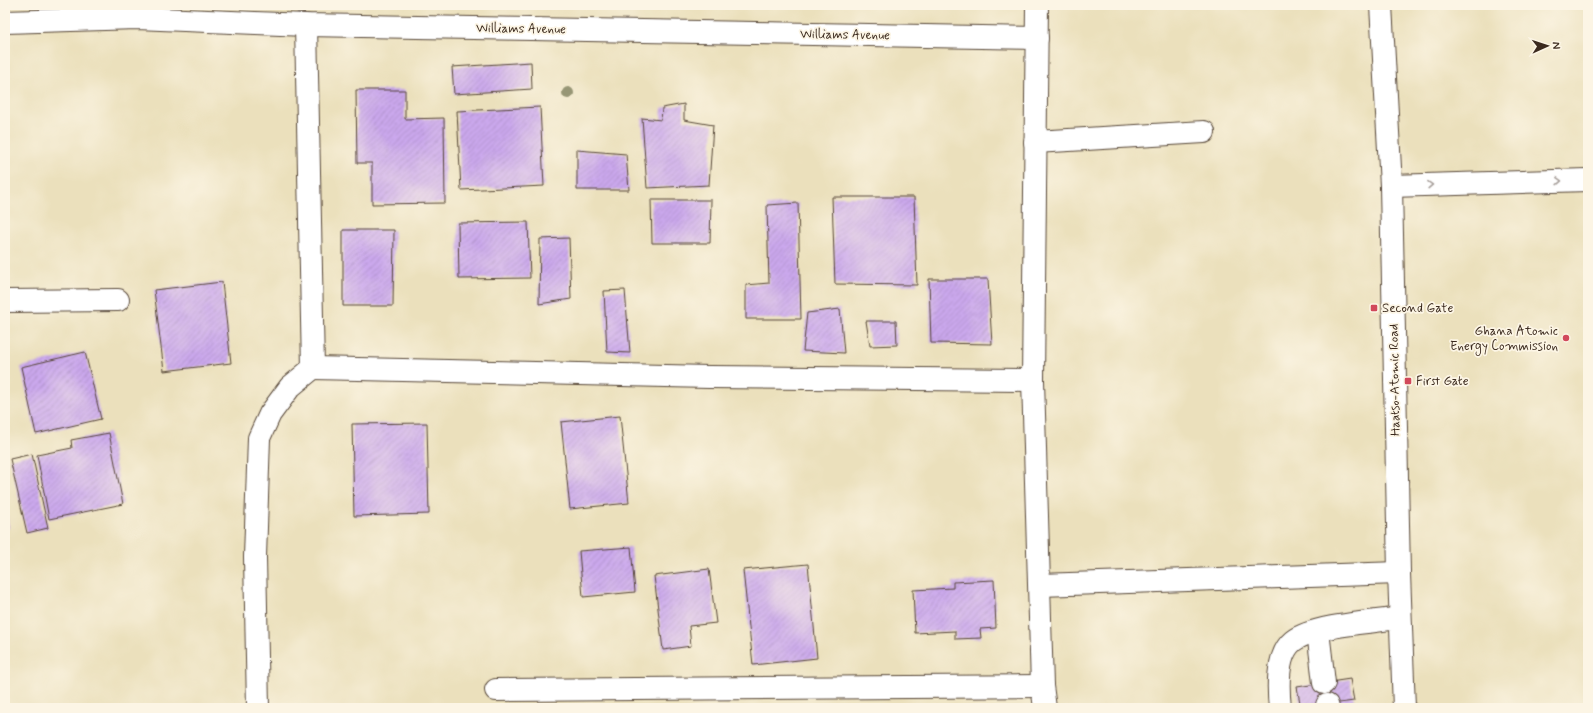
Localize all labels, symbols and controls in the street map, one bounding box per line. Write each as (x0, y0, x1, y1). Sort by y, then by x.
street label: Williams Avenue (476, 20, 566, 38)
street label: Williams Avenue (800, 26, 890, 44)
north arrow (1527, 26, 1567, 66)
text: N (1549, 42, 1563, 50)
one-way arrow (1556, 177, 1562, 185)
one-way arrow (1427, 181, 1433, 189)
place label: Second Gate (1382, 300, 1453, 317)
marker: Second Gate (1369, 303, 1379, 313)
place label: Ghana Atomic Energy Commission (1450, 323, 1558, 356)
street label: Haatso-Atomic Road (1386, 324, 1404, 436)
marker: Ghana Atomic Energy Commission (1561, 333, 1571, 343)
place label: First Gate (1416, 373, 1469, 390)
marker: First Gate (1403, 376, 1413, 386)

